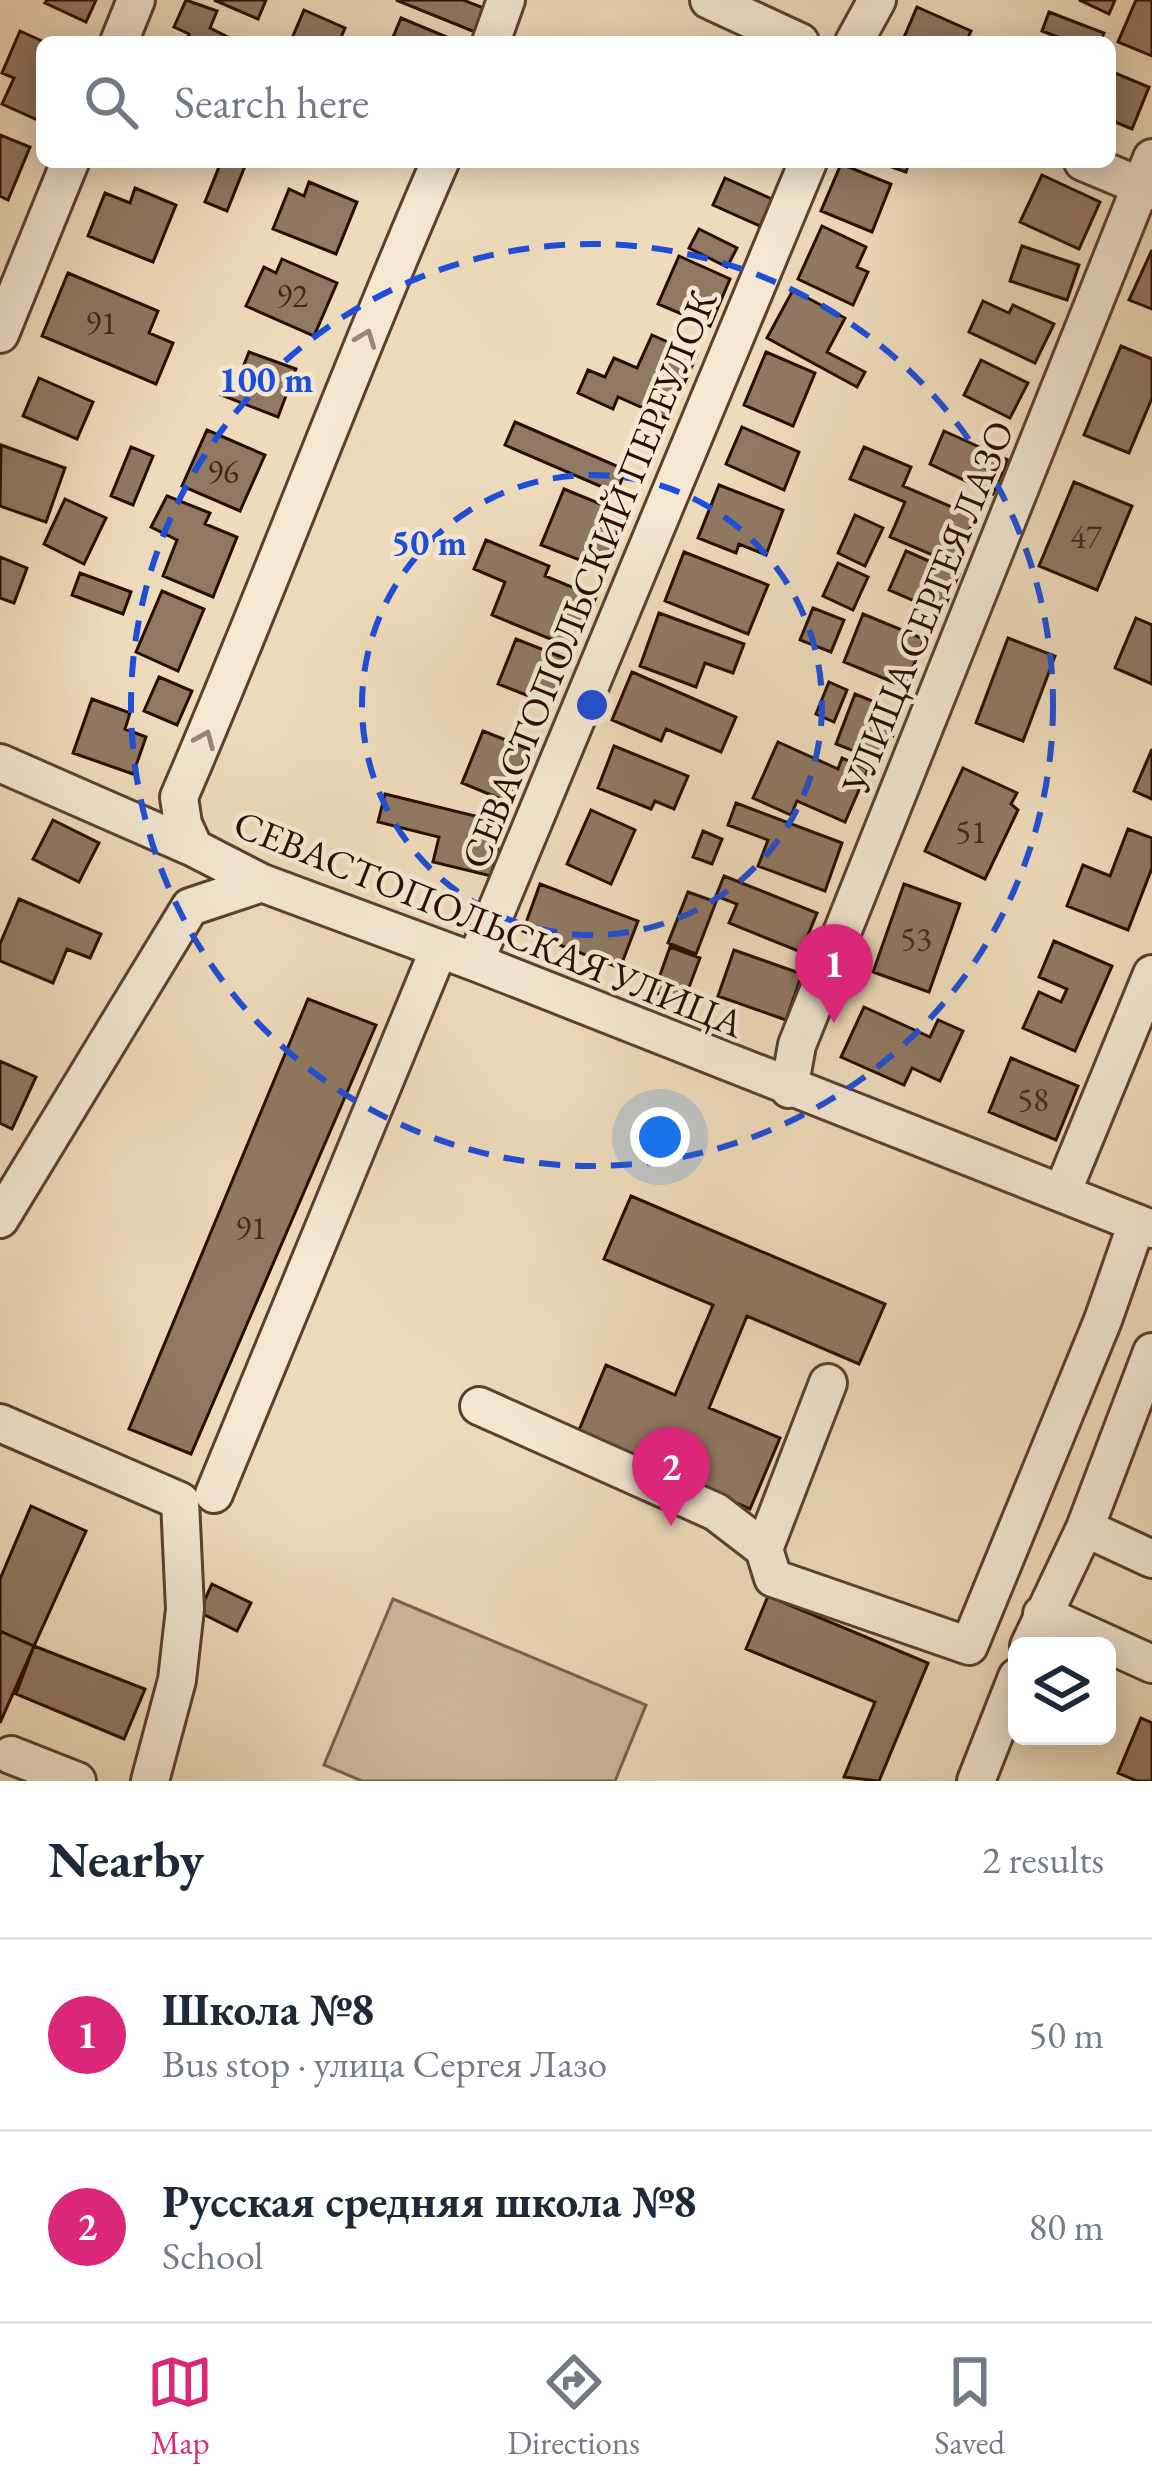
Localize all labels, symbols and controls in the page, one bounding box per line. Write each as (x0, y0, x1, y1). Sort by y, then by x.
search box (36, 36, 1116, 168)
icon: search (78, 69, 144, 135)
text: Search here (174, 73, 369, 131)
house number: 92 (276, 274, 308, 317)
street label: СЕВАСТОПОЛЬСКИЙ ПЕРЕУЛОК (449, 282, 728, 876)
house number: 91 (85, 301, 117, 344)
one-way arrow (352, 328, 376, 349)
text: 100 m (219, 356, 313, 403)
street label: УЛИЦА СЕРГЕЯ ЛАЗО (829, 413, 1026, 802)
house number: 96 (207, 450, 239, 493)
house number: 47 (1070, 515, 1102, 558)
text: 50 m (391, 519, 467, 566)
centre of rings (571, 684, 613, 726)
one-way arrow (190, 729, 214, 751)
street label: СЕВАСТОПОЛЬСКАЯ УЛИЦА (227, 798, 752, 1050)
house number: 51 (955, 810, 987, 853)
house number: 53 (900, 917, 932, 960)
pin: 1 (795, 924, 873, 1023)
house number: 58 (1017, 1078, 1049, 1121)
your location (630, 1107, 690, 1167)
house number: 91 (235, 1206, 267, 1249)
pin: 2 (632, 1427, 710, 1526)
map controls (1008, 1637, 1116, 1745)
button: layers (1008, 1637, 1116, 1745)
text: Nearby (48, 1826, 204, 1892)
text: 2 results (982, 1834, 1104, 1885)
text: Школа №8 (162, 1980, 374, 2038)
text: 1 (77, 2009, 97, 2060)
text: 50 m (1028, 2009, 1104, 2060)
text: Bus stop · улица Сергея Лазо (162, 2038, 607, 2089)
text: Русская средняя школа №8 (162, 2172, 697, 2230)
text: 2 (77, 2201, 97, 2252)
text: 80 m (1028, 2201, 1104, 2252)
text: School (162, 2230, 263, 2281)
tab: Map (147, 2349, 213, 2464)
tab: Directions (507, 2349, 640, 2464)
tab: Saved (934, 2349, 1005, 2464)

